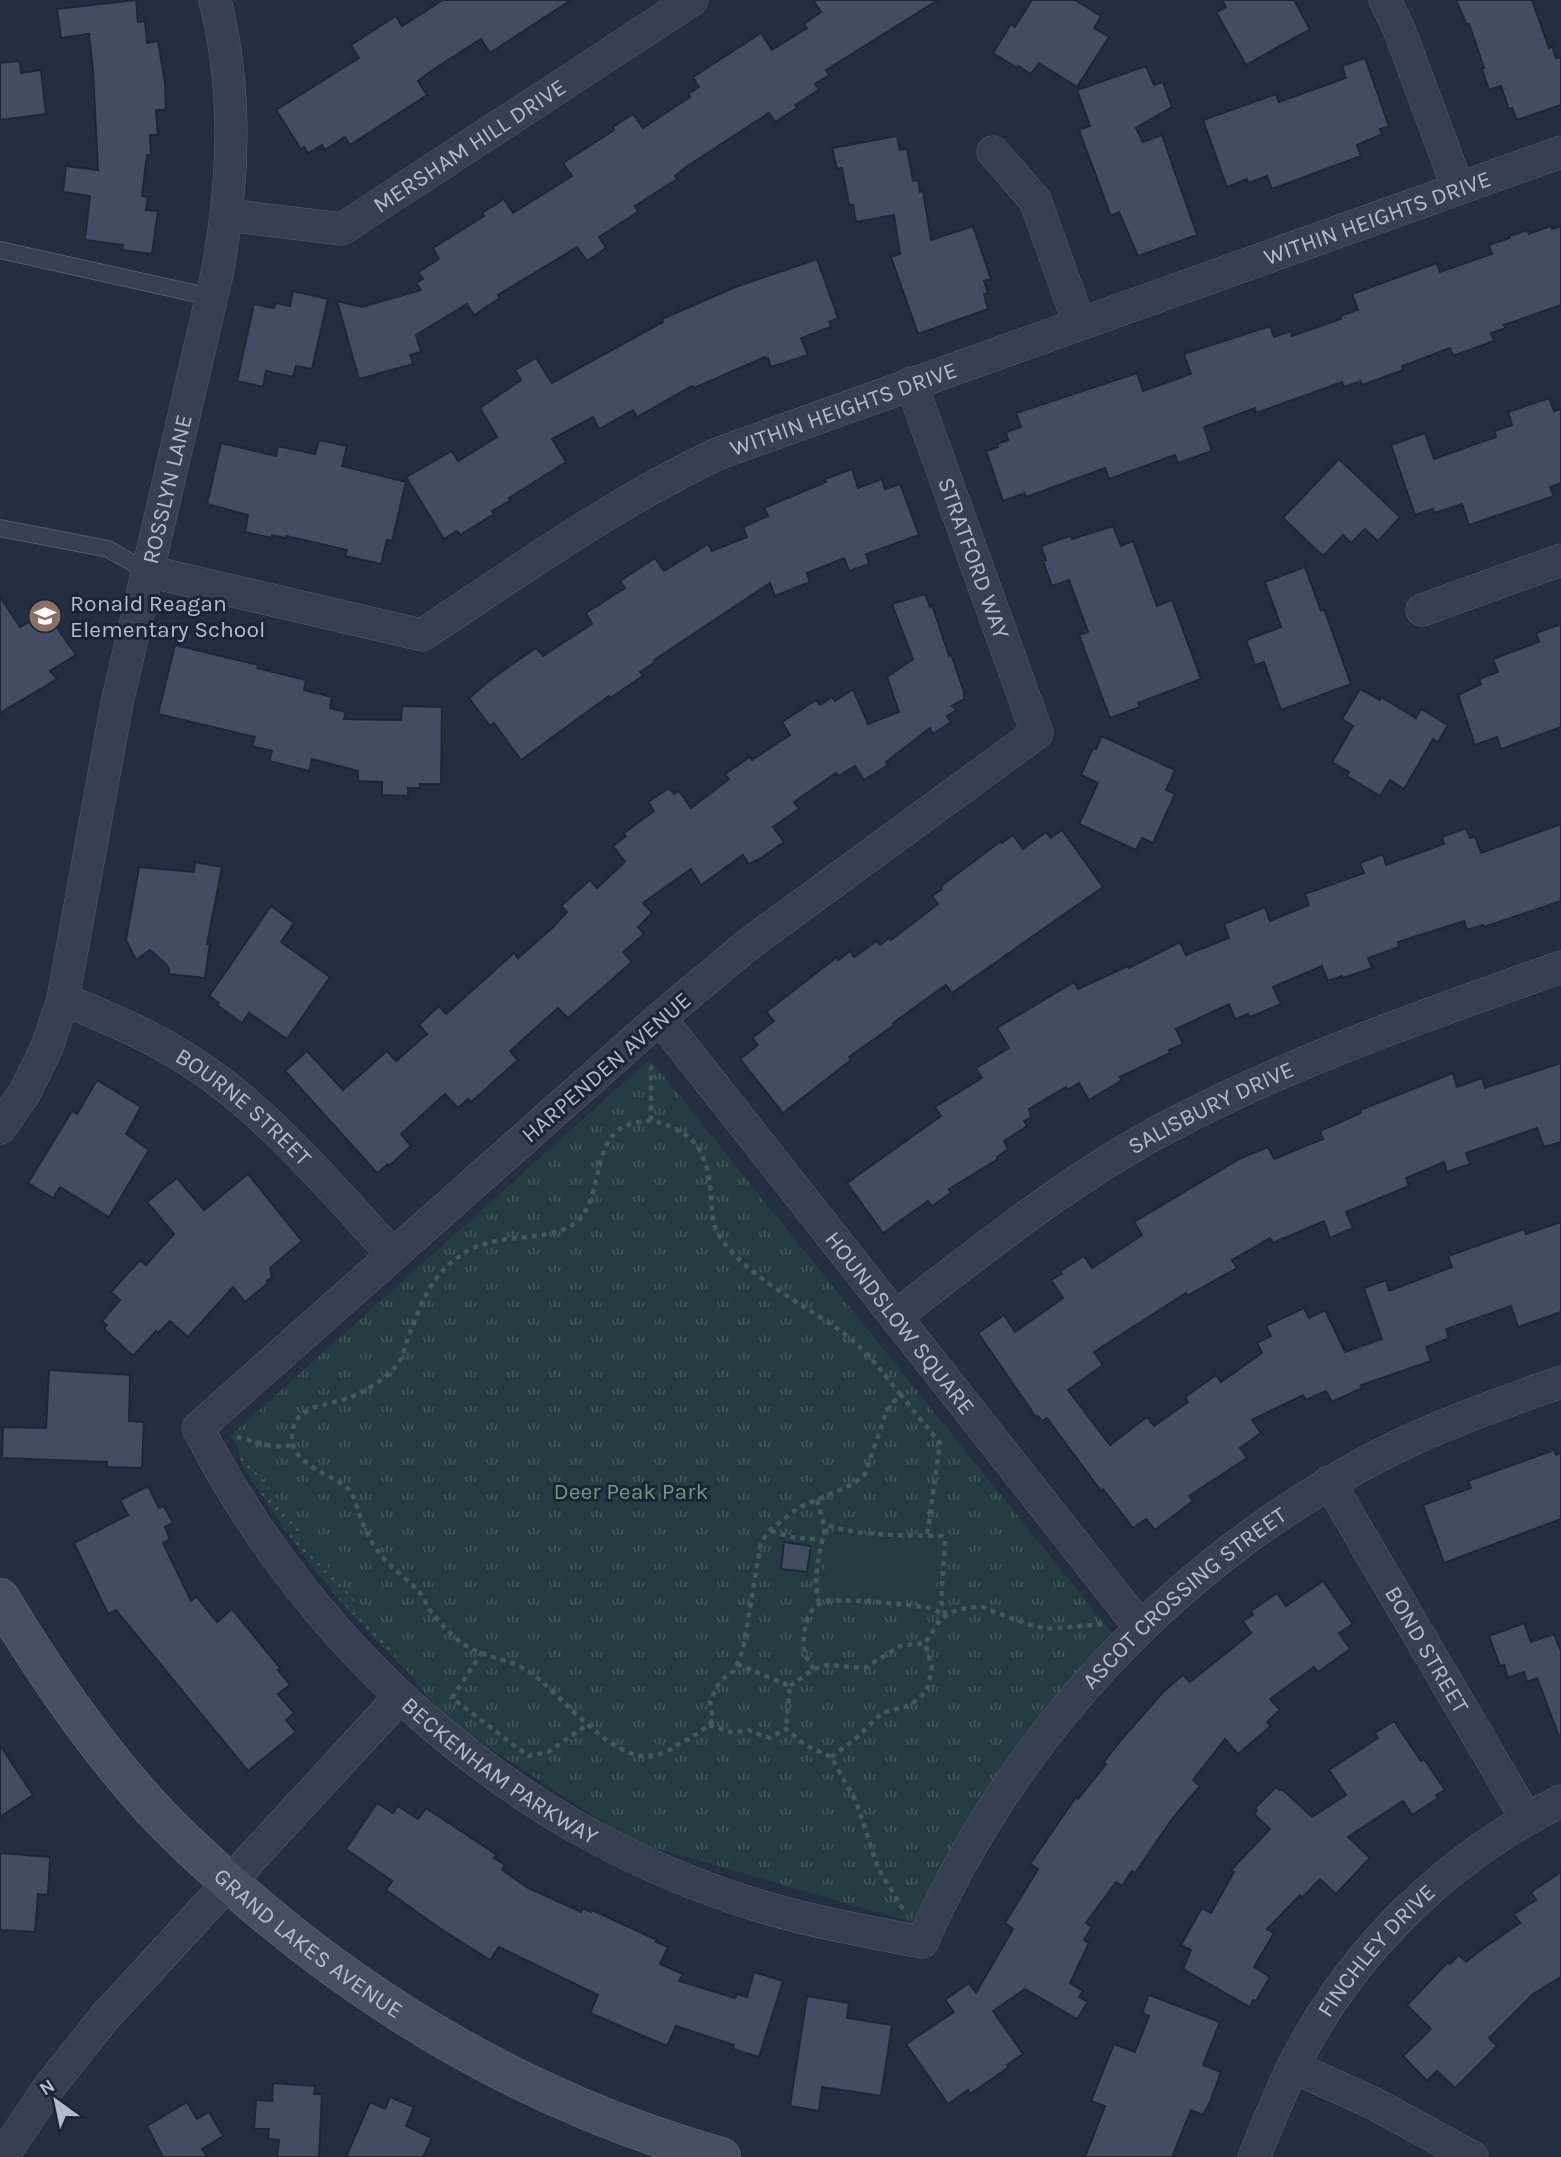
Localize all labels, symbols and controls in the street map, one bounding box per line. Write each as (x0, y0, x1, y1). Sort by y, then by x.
street label: MERSHAM HILL DRIVE (368, 73, 571, 219)
street label: WITHIN HEIGHTS DRIVE (1260, 165, 1495, 271)
street label: WITHIN HEIGHTS DRIVE (726, 356, 961, 462)
street label: ROSSLYN LANE (137, 412, 198, 567)
street label: STRATFORD WAY (932, 474, 1015, 643)
place label: Ronald Reagan Elementary School (70, 590, 265, 643)
school or university icon: Ronald Reagan Elementary School (26, 597, 64, 635)
street label: HARPENDEN AVENUE (516, 987, 696, 1148)
street label: BOURNE STREET (171, 1042, 317, 1172)
street label: SALISBURY DRIVE (1123, 1056, 1298, 1160)
street label: HOUNDSLOW SQUARE (819, 1226, 980, 1420)
park label: Deer Peak Park (554, 1478, 708, 1505)
street label: ASCOT CROSSING STREET (1077, 1501, 1292, 1694)
street label: BOND STREET (1379, 1581, 1475, 1718)
street label: BECKENHAM PARKWAY (396, 1691, 603, 1851)
street label: GRAND LAKES AVENUE (208, 1862, 408, 2024)
street label: FINCHLEY DRIVE (1312, 1878, 1441, 2022)
north arrow (21, 2066, 91, 2136)
text: N (36, 2075, 59, 2101)

